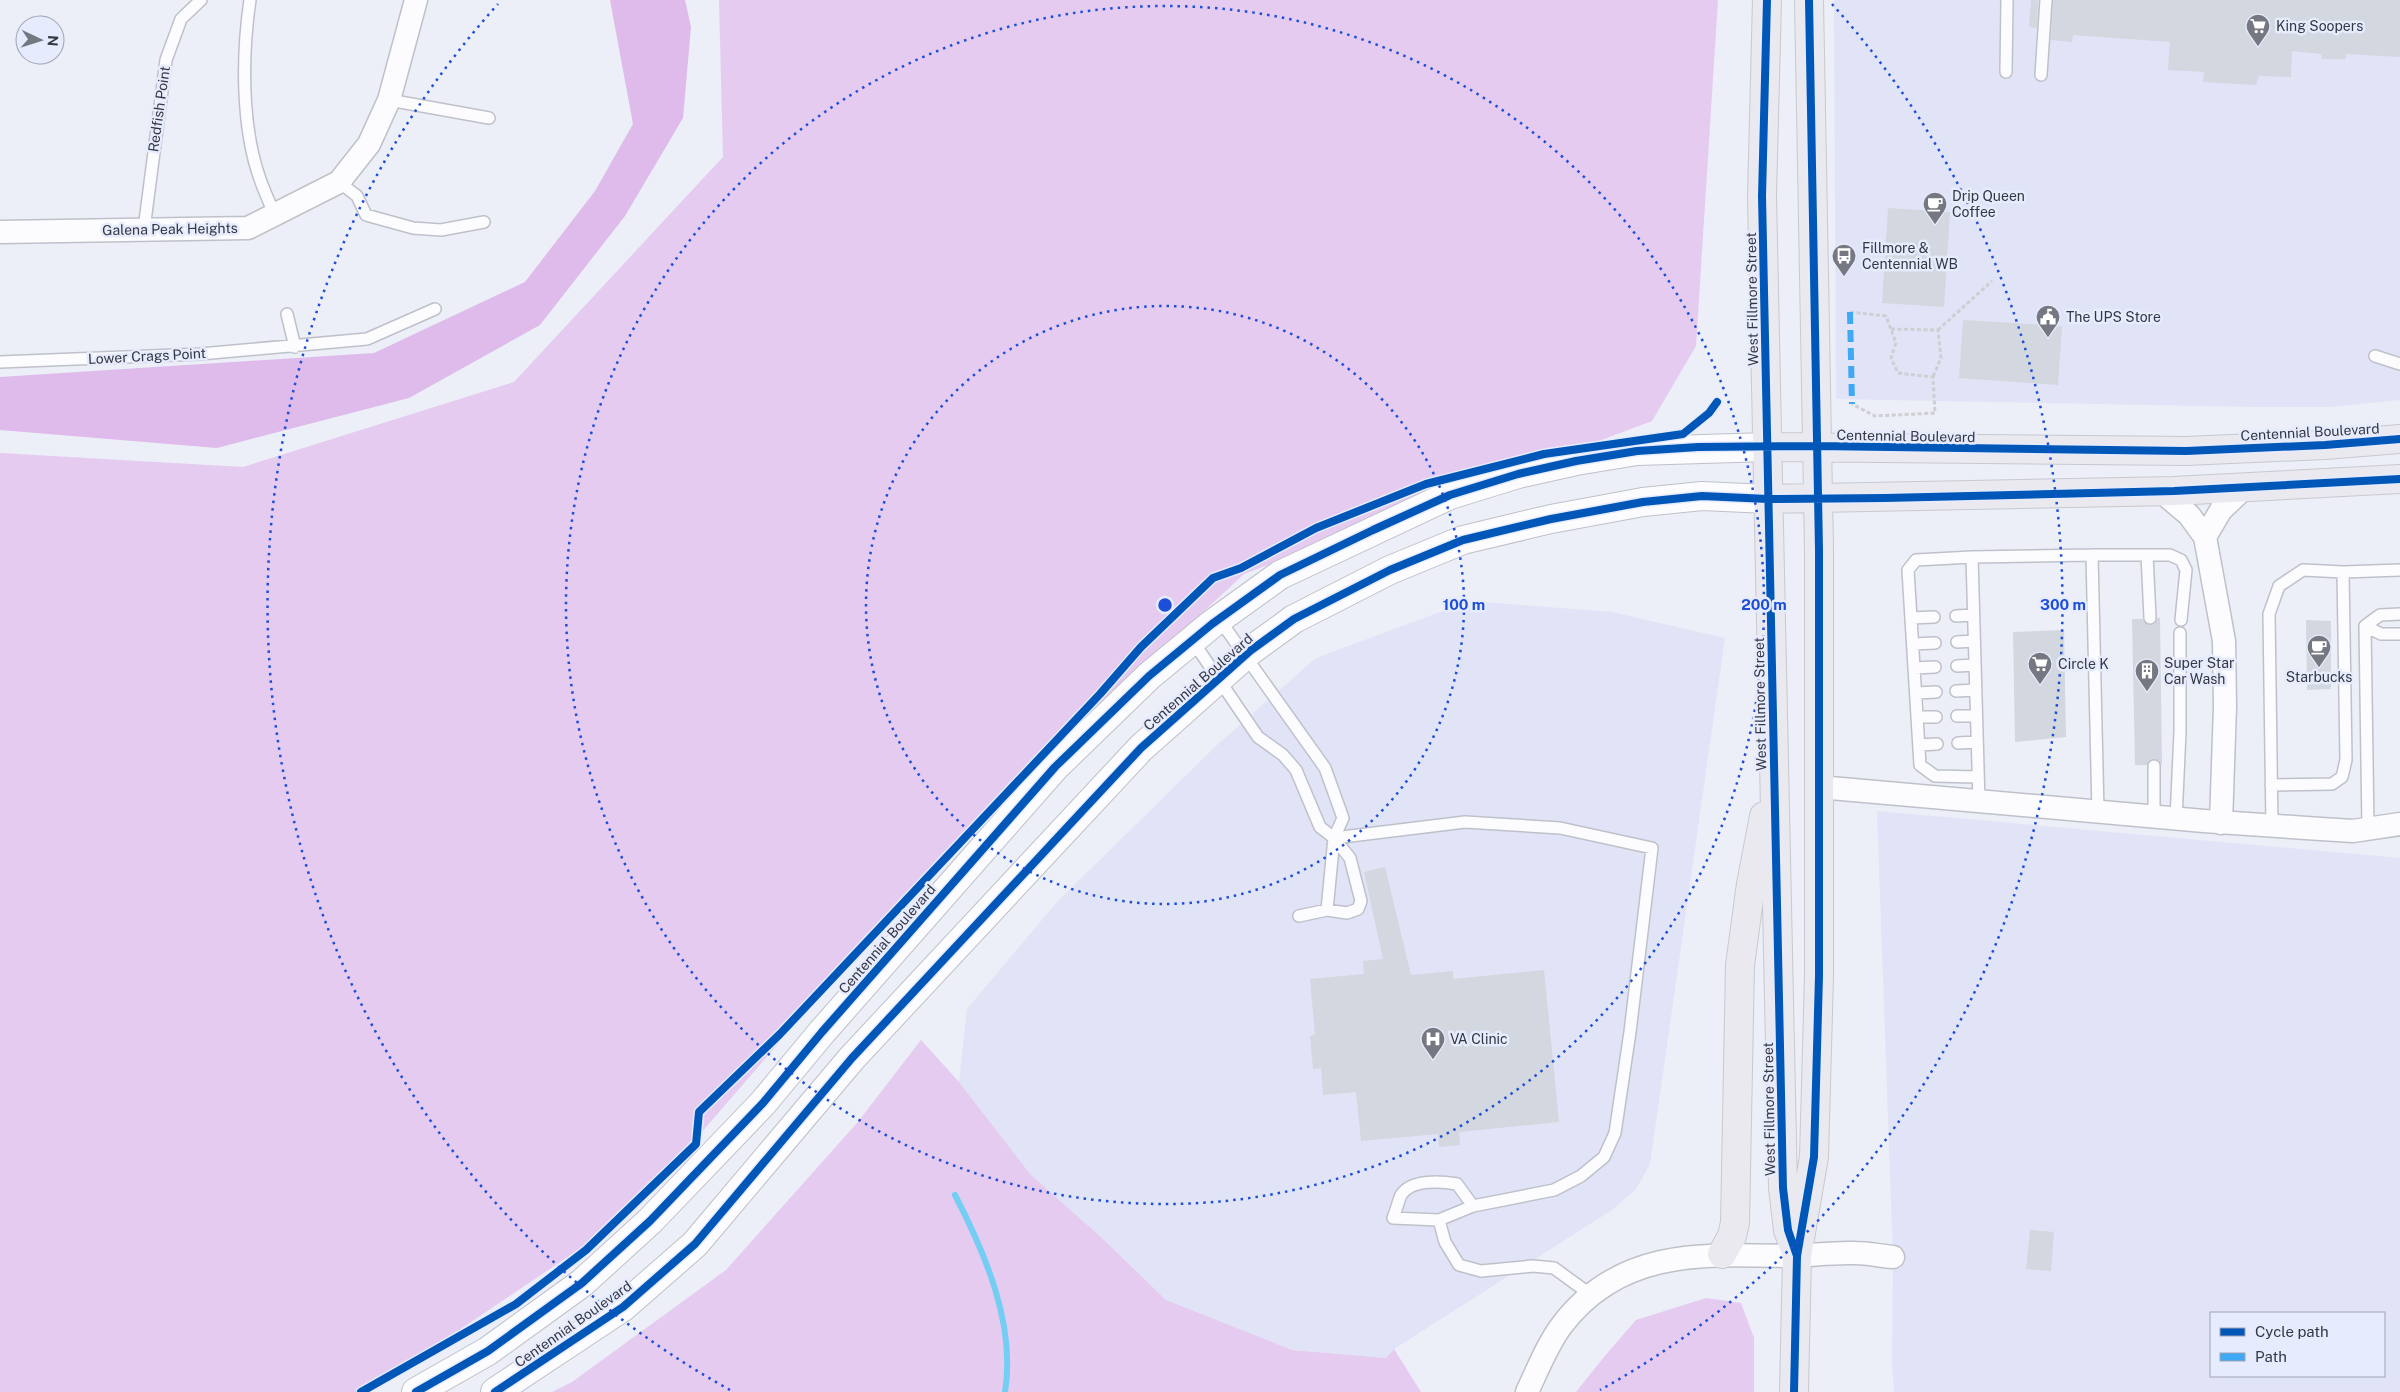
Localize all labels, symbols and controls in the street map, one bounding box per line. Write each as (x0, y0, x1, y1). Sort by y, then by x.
supermarket icon: King Soopers (2245, 13, 2271, 47)
north arrow (15, 15, 65, 65)
place label: King Soopers (2276, 18, 2363, 34)
text: N (45, 35, 61, 47)
street label: Redfish Point (145, 65, 173, 153)
place label: Drip Queen Coffee (1952, 188, 2025, 220)
cafe icon: Drip Queen Coffee (1922, 191, 1948, 225)
street label: Galena Peak Heights (102, 220, 238, 238)
street label: West Fillmore Street (1743, 232, 1761, 366)
place label: Fillmore & Centennial WB (1862, 240, 1958, 272)
bus stop icon: Fillmore & Centennial WB (1831, 243, 1857, 277)
public building icon: The UPS Store (2035, 304, 2061, 338)
place label: The UPS Store (2066, 309, 2161, 325)
street label: Lower Crags Point (88, 345, 206, 367)
street label: Centennial Boulevard (2240, 420, 2380, 444)
street label: Centennial Boulevard (1836, 427, 1976, 445)
centre of rings (1156, 596, 1174, 614)
text: 100 m (1443, 596, 1485, 613)
text: 200 m (1741, 596, 1787, 613)
text: 300 m (2040, 596, 2086, 613)
street label: Centennial Boulevard (1140, 630, 1256, 734)
cafe icon: Starbucks (2306, 634, 2332, 668)
street label: West Fillmore Street (1751, 637, 1769, 771)
supermarket icon: Circle K (2027, 651, 2053, 685)
place label: Super Star Car Wash (2164, 655, 2234, 687)
place label: Circle K (2058, 656, 2109, 672)
building icon: Super Star Car Wash (2134, 658, 2160, 692)
place label: Starbucks (2286, 669, 2352, 685)
street label: Centennial Boulevard (835, 881, 939, 997)
hospital icon: VA Clinic (1420, 1026, 1446, 1060)
place label: VA Clinic (1450, 1031, 1508, 1047)
street label: West Fillmore Street (1760, 1042, 1778, 1176)
street label: Centennial Boulevard (511, 1278, 635, 1370)
legend (2210, 1312, 2385, 1377)
text: Cycle path (2255, 1323, 2329, 1340)
text: Path (2255, 1348, 2287, 1365)

